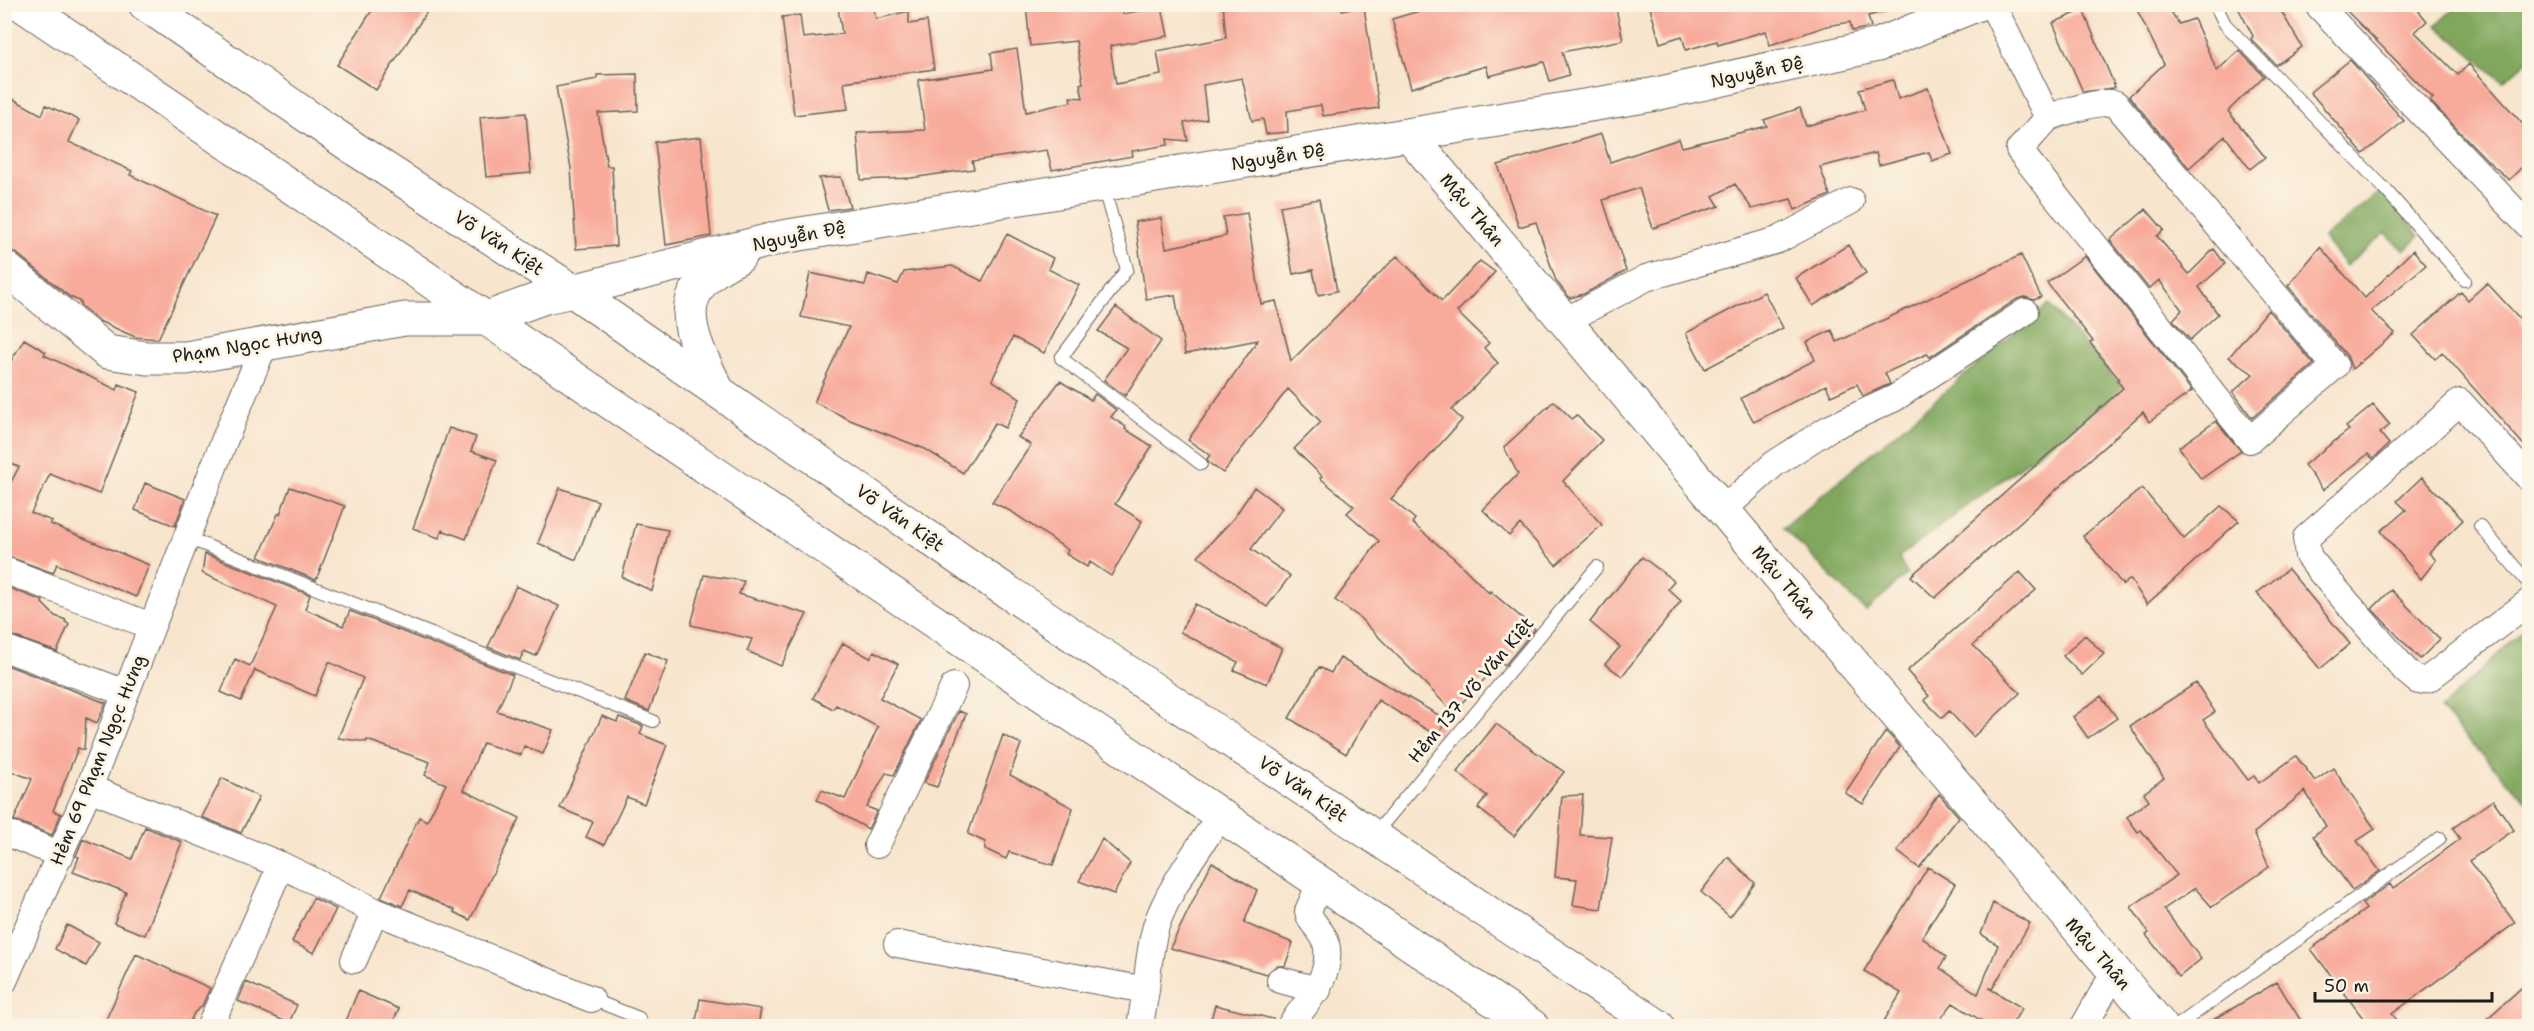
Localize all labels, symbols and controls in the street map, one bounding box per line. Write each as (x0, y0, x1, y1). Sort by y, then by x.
street label: Nguyễn Đệ (1708, 50, 1806, 94)
street label: Nguyễn Đệ (1230, 138, 1326, 176)
street label: Mậu Thân (1434, 168, 1510, 252)
street label: Võ Văn Kiệt (449, 205, 549, 281)
street label: Nguyễn Đệ (750, 215, 848, 257)
street label: Phạm Ngọc Hưng (171, 321, 323, 369)
street label: Võ Văn Kiệt (851, 479, 949, 557)
street label: Mậu Thân (1746, 540, 1822, 624)
street label: Hẻm 137 Võ Văn Kiệt (1403, 612, 1539, 768)
street label: Hẻm 69 Phạm Ngọc Hưng (45, 651, 151, 869)
street label: Võ Văn Kiệt (1254, 750, 1352, 828)
street label: Mậu Thân (2060, 913, 2136, 995)
scale bar (2315, 965, 2492, 1003)
text: 50 m (2324, 974, 2369, 998)

